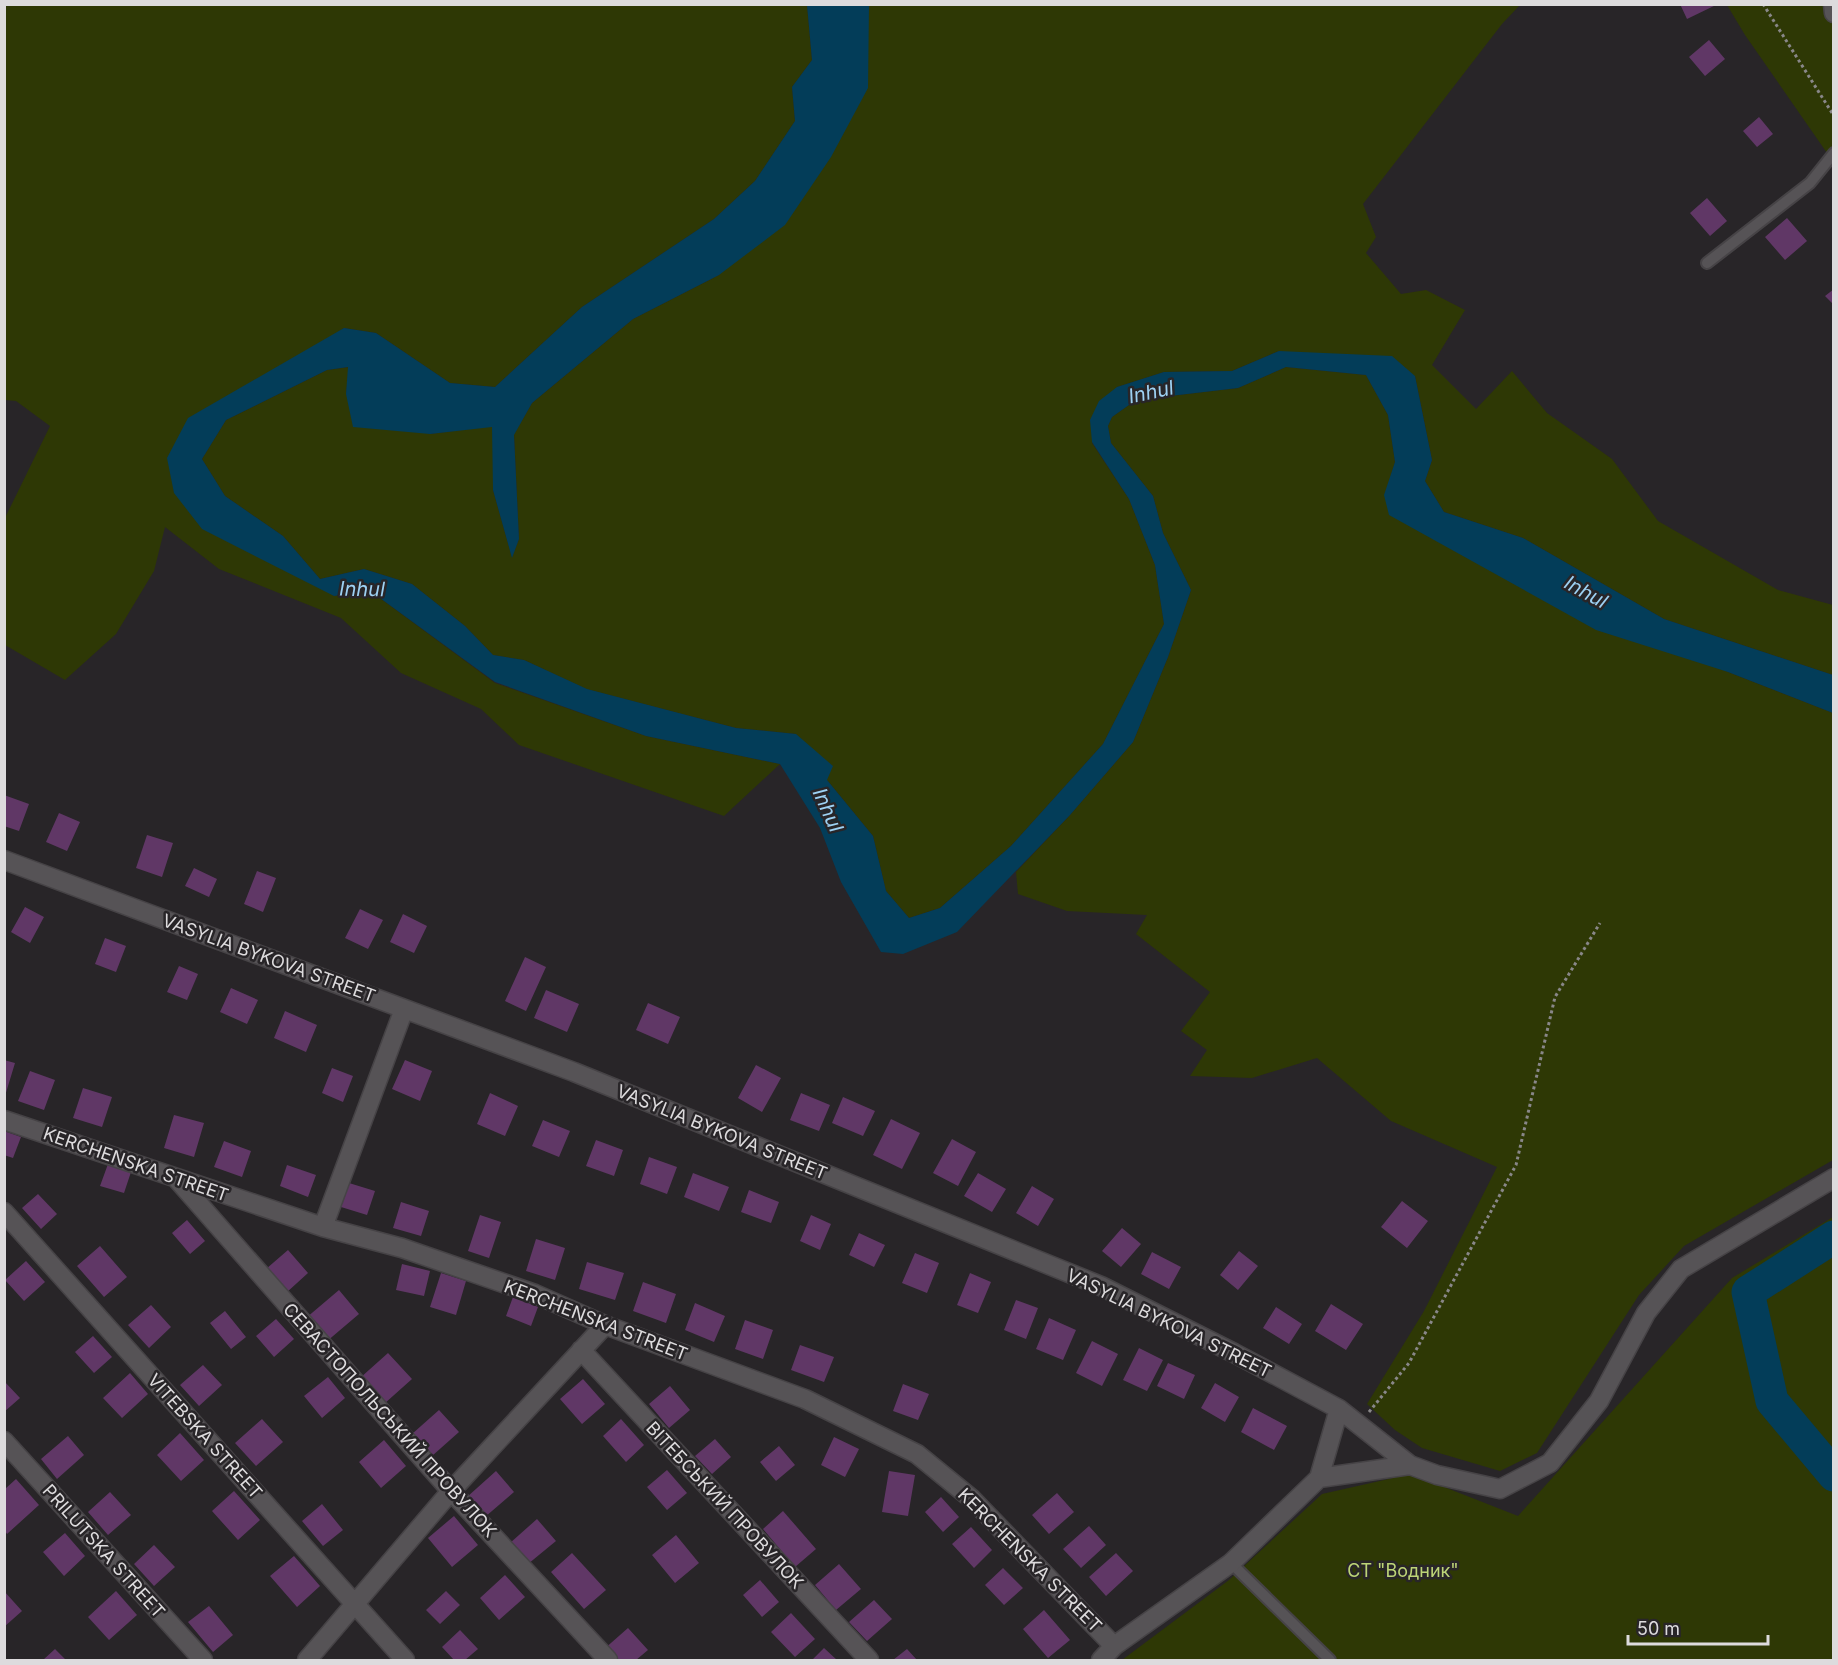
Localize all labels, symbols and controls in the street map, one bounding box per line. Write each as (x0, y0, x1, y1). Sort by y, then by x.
water label: Inhul (1126, 375, 1176, 408)
water label: Inhul (1560, 570, 1612, 614)
water label: Inhul (339, 577, 385, 601)
water label: Inhul (808, 784, 848, 836)
street label: VASYLIA BYKOVA STREET (160, 910, 378, 1006)
street label: VASYLIA BYKOVA STREET (614, 1080, 830, 1184)
street label: KERCHENSKA STREET (41, 1122, 231, 1206)
street label: VASYLIA BYKOVA STREET (1063, 1264, 1275, 1382)
street label: KERCHENSKA STREET (501, 1275, 691, 1365)
street label: СЕВАСТОПОЛЬСЬКИЙ ПРОВУЛОК (279, 1298, 502, 1541)
street label: VITEBSKA STREET (143, 1369, 267, 1503)
street label: ВІТЕБСЬКИЙ ПРОВУЛОК (642, 1416, 809, 1593)
street label: PRILUTSKA STREET (39, 1480, 169, 1622)
street label: KERCHENSKA STREET (954, 1484, 1106, 1636)
park label: СТ "Водник" (1347, 1560, 1459, 1581)
scale bar (1628, 1608, 1768, 1646)
text: 50 m (1637, 1618, 1680, 1639)

